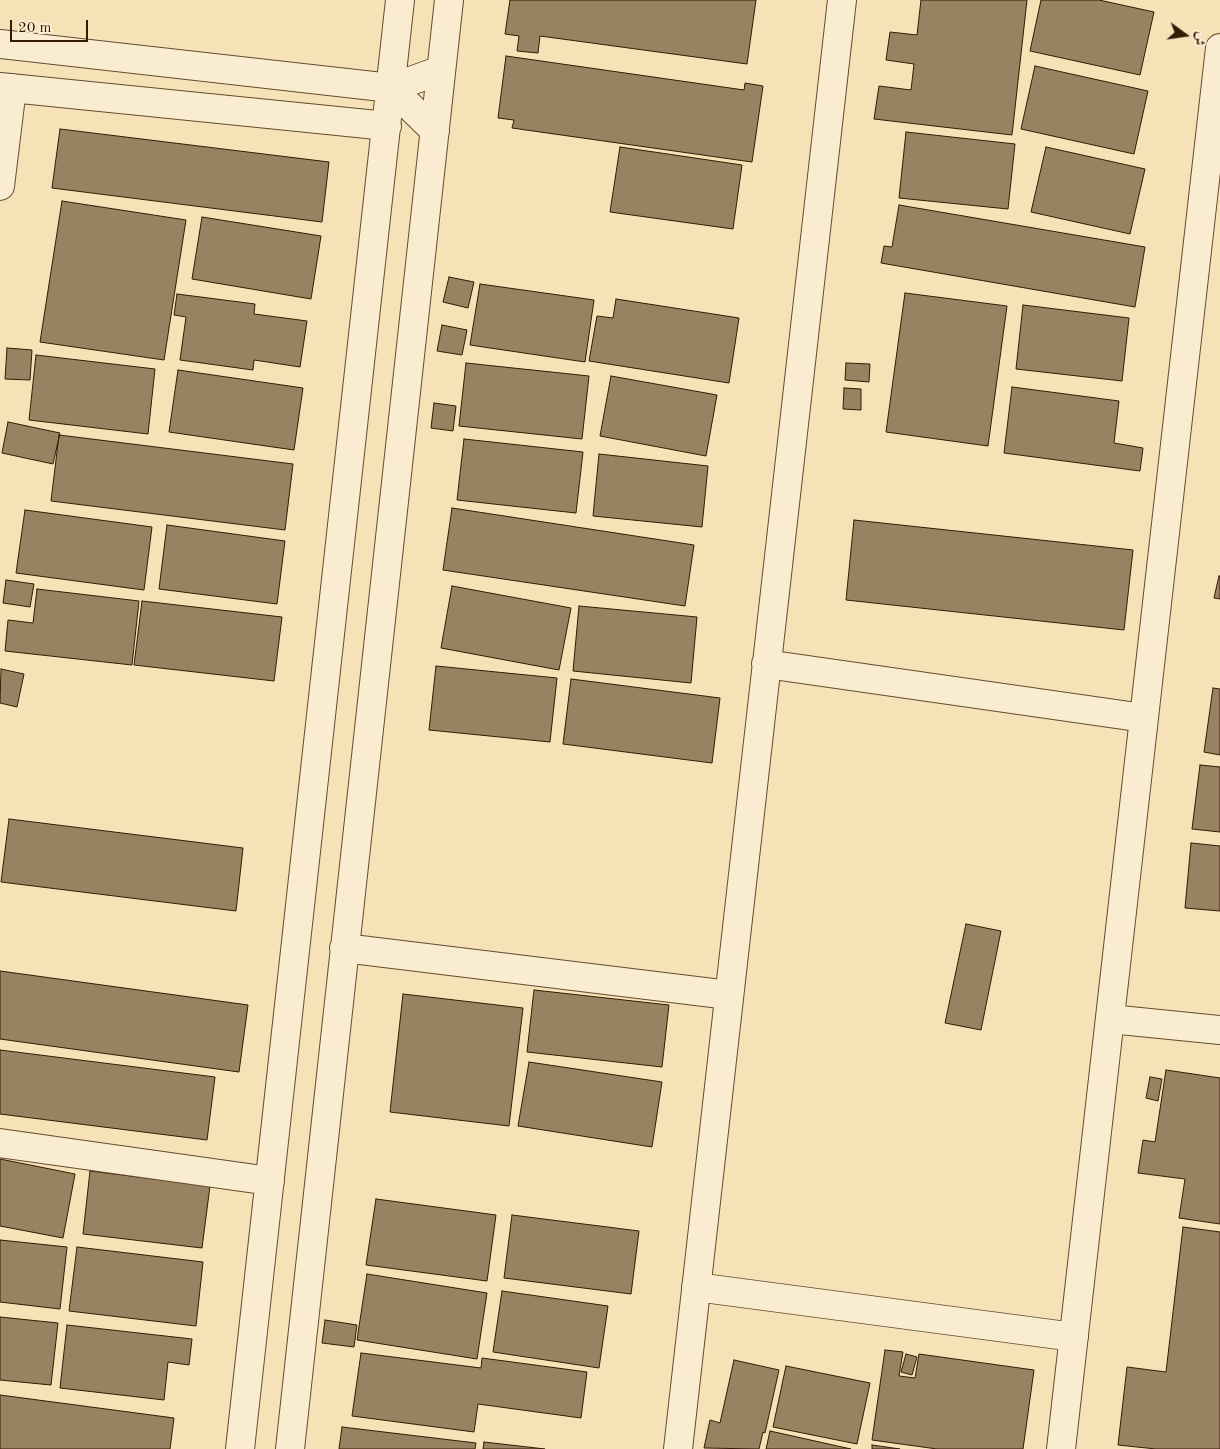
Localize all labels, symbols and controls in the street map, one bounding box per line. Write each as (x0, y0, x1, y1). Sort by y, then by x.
scale bar (12, 10, 90, 42)
north arrow (1160, 10, 1210, 60)
text: 20 m (18, 21, 52, 36)
text: ش (1191, 30, 1208, 47)

